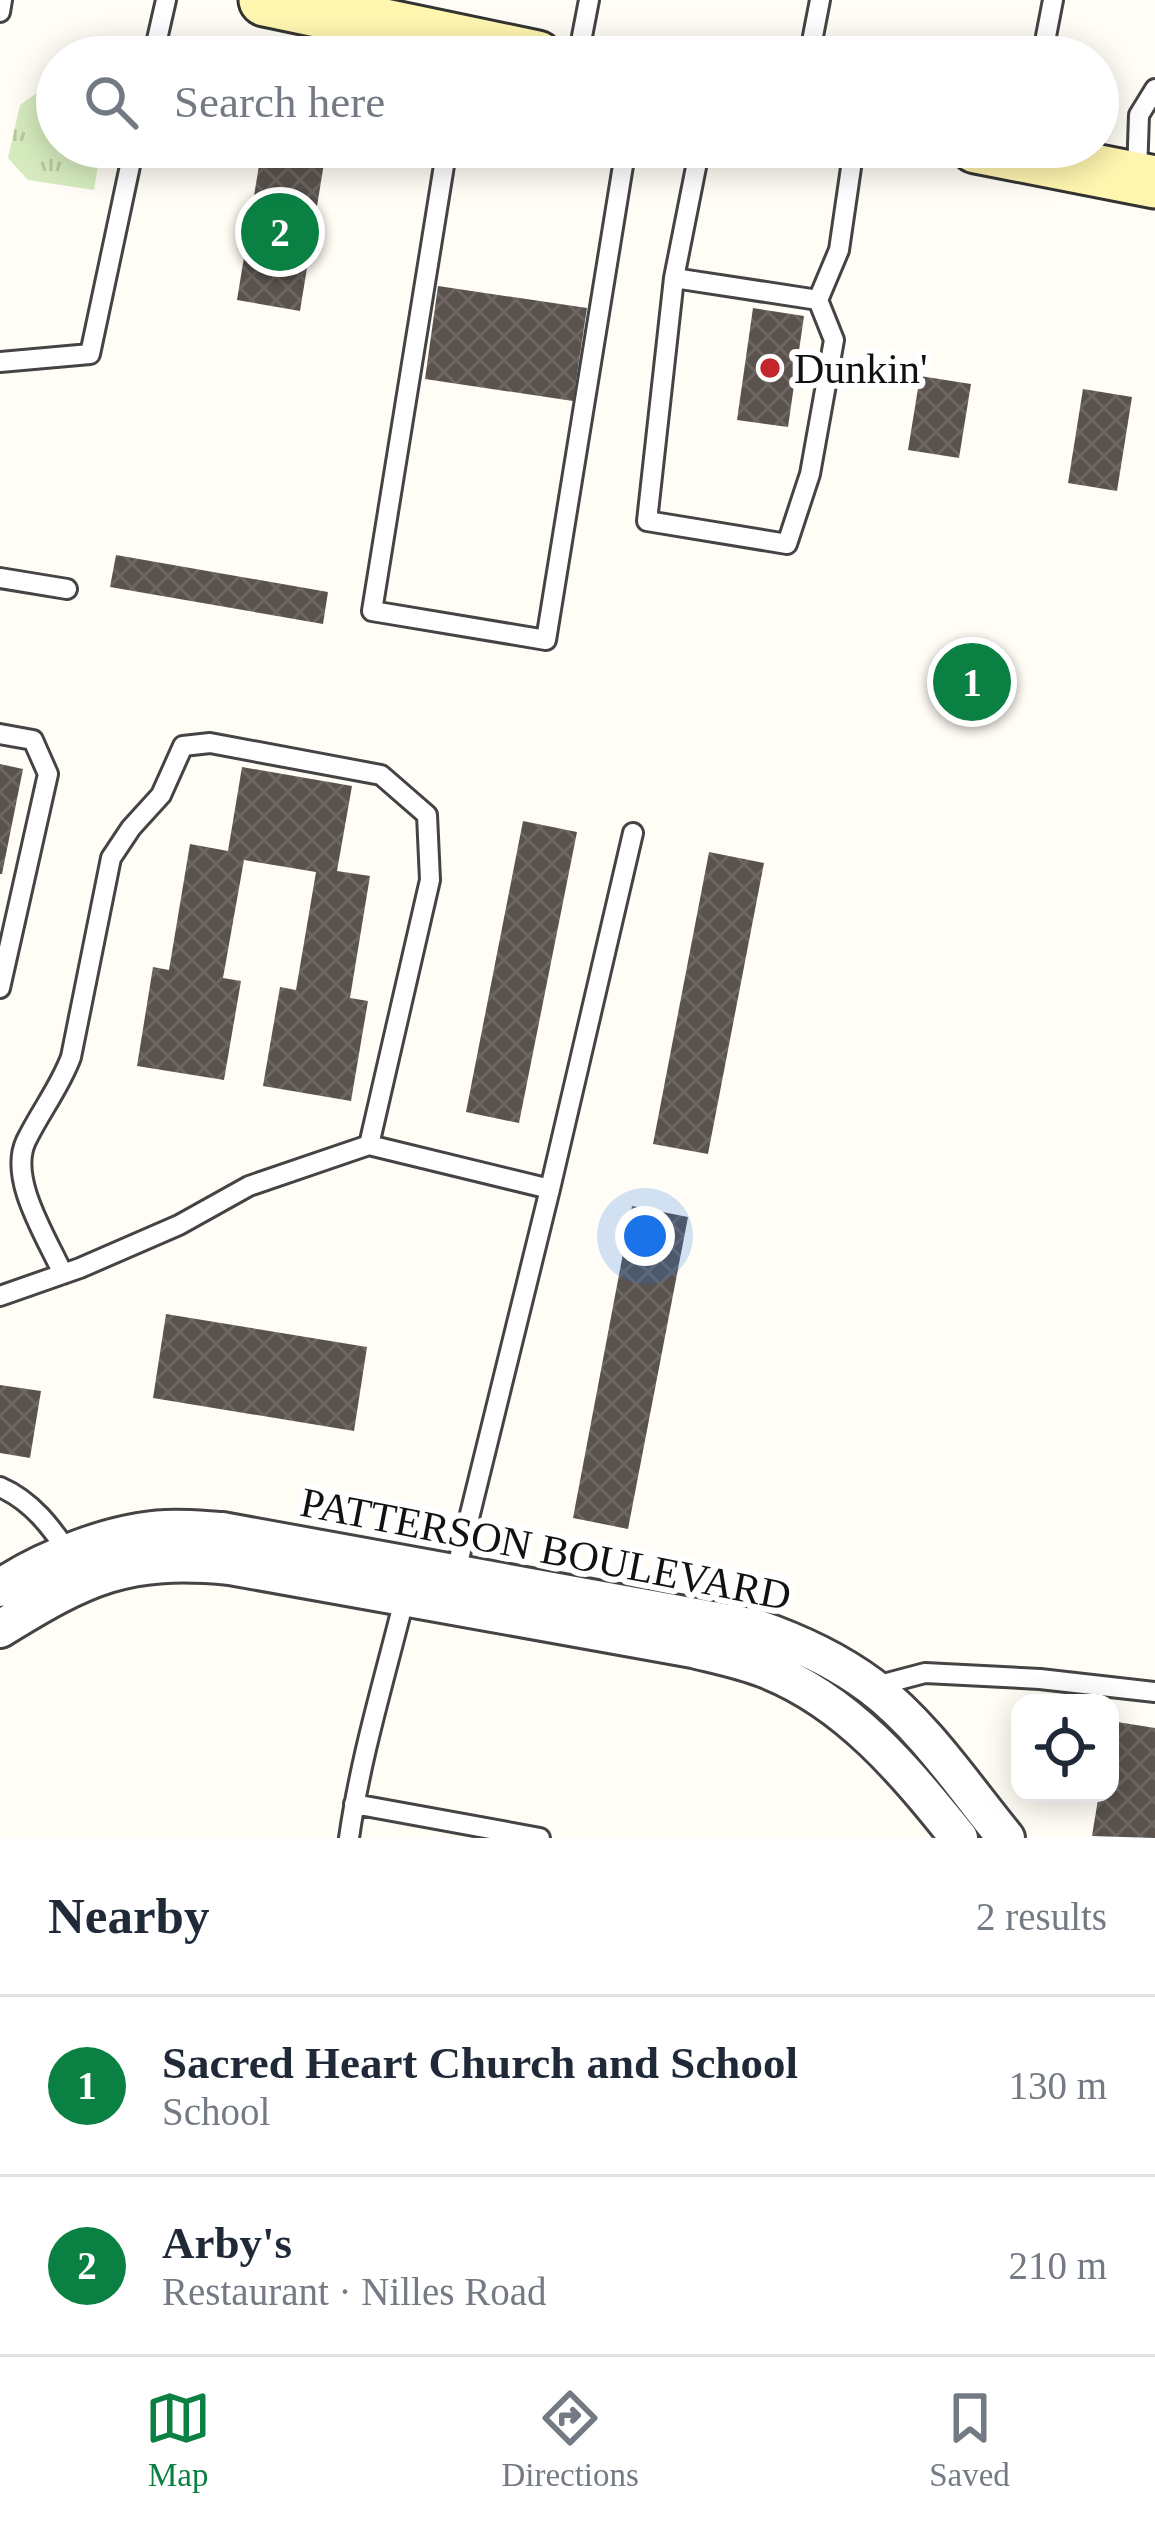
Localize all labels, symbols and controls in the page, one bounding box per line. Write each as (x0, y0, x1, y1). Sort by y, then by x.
search box (36, 36, 1119, 168)
icon: search (78, 69, 144, 135)
text: Search here (174, 77, 385, 127)
pin: 2 (241, 187, 319, 277)
place label: Dunkin' (794, 346, 928, 392)
marker: Dunkin' (757, 355, 783, 381)
pin: 1 (933, 637, 1011, 727)
your location (615, 1206, 675, 1266)
street label: PATTERSON BOULEVARD (297, 1479, 795, 1619)
map controls (1011, 1694, 1119, 1802)
button: locate (1011, 1694, 1119, 1802)
text: Nearby (48, 1888, 209, 1944)
text: 2 results (976, 1895, 1107, 1938)
text: Sacred Heart Church and School (162, 2038, 798, 2088)
text: 1 (77, 2064, 97, 2107)
text: 130 m (1008, 2064, 1107, 2107)
text: School (162, 2090, 270, 2133)
text: Arby's (162, 2218, 292, 2268)
text: 2 (77, 2244, 97, 2287)
text: 210 m (1008, 2244, 1107, 2287)
text: Restaurant · Nilles Road (162, 2270, 547, 2313)
tab: Map (145, 2385, 211, 2494)
tab: Directions (501, 2385, 639, 2494)
tab: Saved (929, 2385, 1010, 2494)

